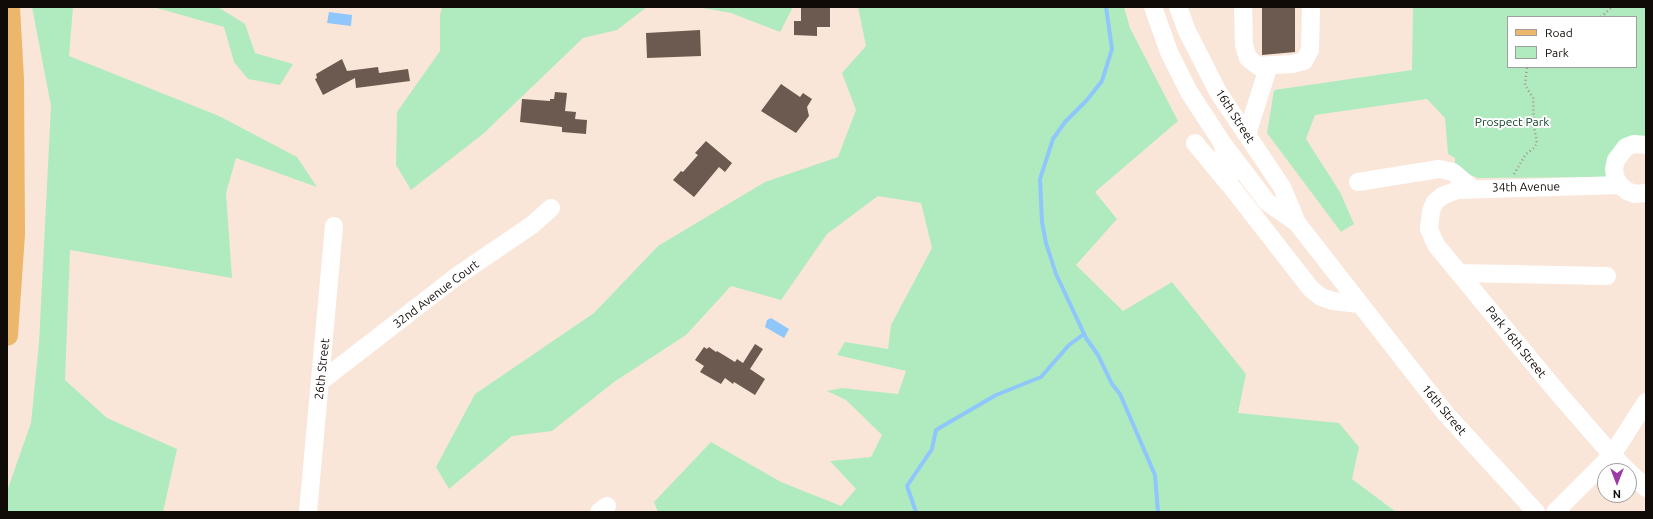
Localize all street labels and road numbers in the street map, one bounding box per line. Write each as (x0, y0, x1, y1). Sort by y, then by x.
street label: 16th Street (1212, 86, 1258, 146)
street label: 34th Avenue (1492, 179, 1560, 195)
street label: 32nd Avenue Court (390, 257, 482, 331)
street label: Park 16th Street (1483, 303, 1549, 381)
street label: 26th Street (312, 338, 332, 400)
street label: 16th Street (1419, 382, 1469, 438)

